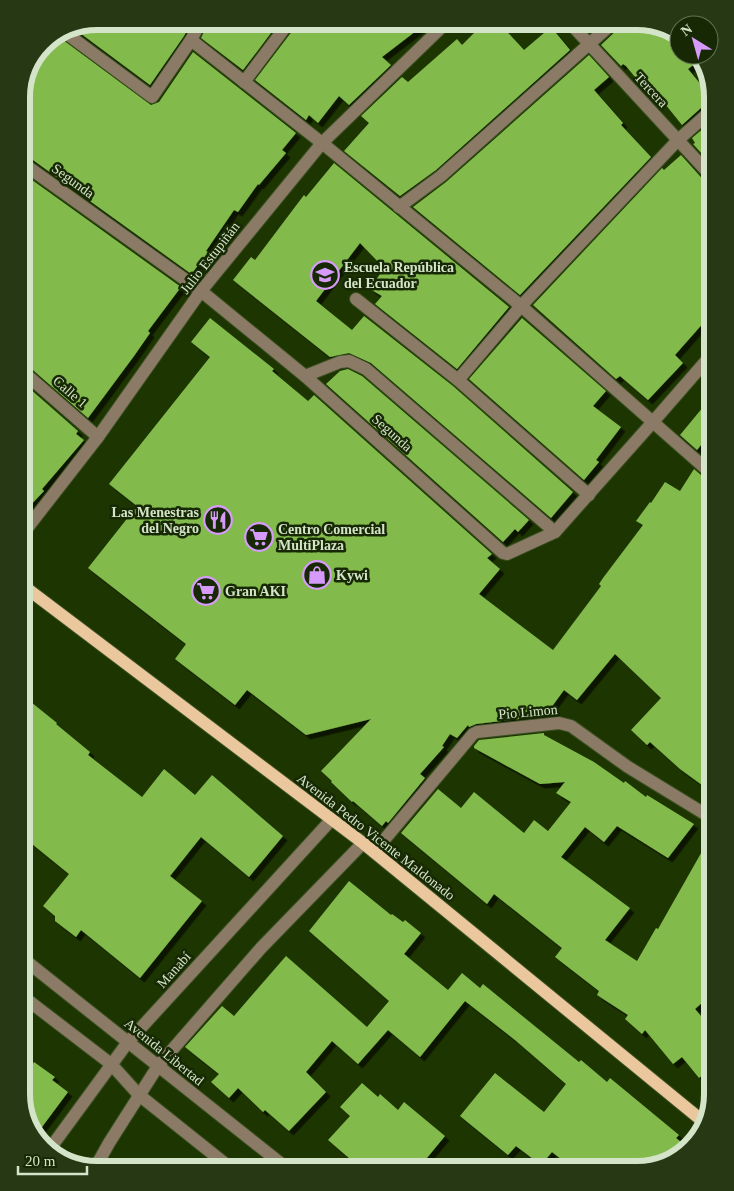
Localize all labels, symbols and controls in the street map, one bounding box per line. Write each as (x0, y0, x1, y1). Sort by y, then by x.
north arrow (669, 15, 719, 65)
text: N (678, 21, 695, 39)
street label: Tercera (631, 70, 671, 111)
street label: Segunda (49, 161, 98, 202)
street label: Julio Estupiñán (177, 219, 243, 297)
school or university icon: Escuela República del Ecuador (310, 260, 340, 290)
place label: Escuela República del Ecuador (344, 260, 454, 291)
street label: Calle 1 (50, 373, 90, 411)
street label: Segunda (369, 411, 416, 455)
place label: Las Menestras del Negro (112, 505, 200, 536)
restaurant icon: Las Menestras del Negro (203, 505, 233, 535)
supermarket icon: Centro Comercial MultiPlaza (244, 522, 274, 552)
place label: Centro Comercial MultiPlaza (278, 522, 385, 553)
shop icon: Kywi (302, 560, 332, 590)
place label: Kywi (336, 568, 368, 583)
supermarket icon: Gran AKI (191, 576, 221, 606)
place label: Gran AKI (225, 584, 286, 599)
street label: Pio Limon (498, 702, 558, 722)
street label: Avenida Pedro Vicente Maldonado (294, 771, 458, 903)
street label: Manabí (154, 949, 194, 991)
street label: Avenida Libertad (121, 1016, 207, 1088)
scale bar (18, 1144, 86, 1176)
text: 20 m (25, 1153, 56, 1169)

